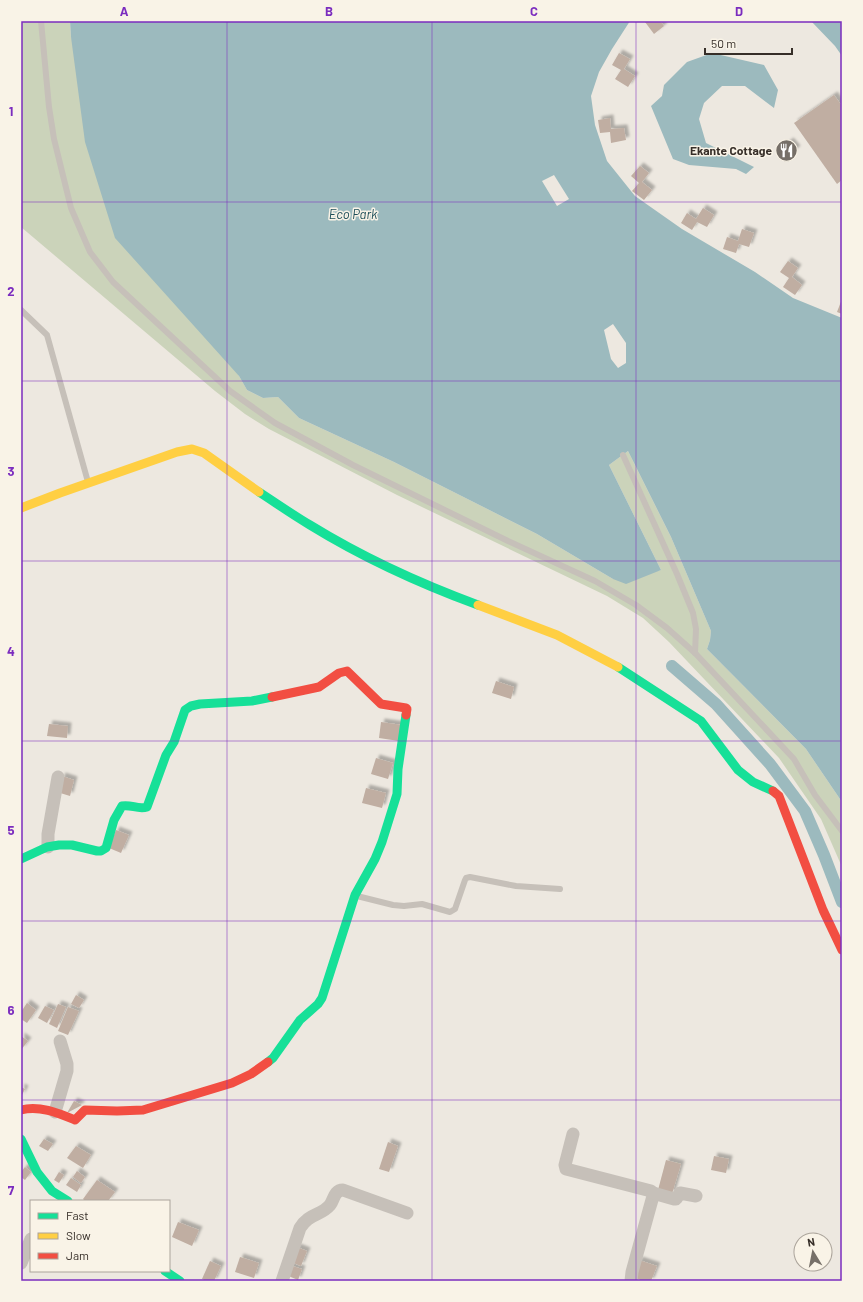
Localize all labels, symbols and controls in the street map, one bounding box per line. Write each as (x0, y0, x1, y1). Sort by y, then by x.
text: A (120, 3, 129, 19)
text: B (325, 3, 333, 19)
text: C (530, 3, 538, 19)
text: D (735, 3, 743, 19)
scale bar (705, 30, 792, 56)
text: 50 m (711, 36, 736, 50)
text: 1 (9, 103, 13, 119)
restaurant icon: Ekante Cottage (774, 138, 800, 164)
place label: Ekante Cottage (690, 143, 772, 157)
water label: Eco Park (329, 206, 378, 222)
text: 2 (7, 283, 15, 299)
text: 3 (7, 463, 15, 479)
text: 4 (7, 643, 15, 659)
text: 5 (7, 822, 15, 838)
text: 6 (8, 1002, 15, 1018)
text: 7 (8, 1182, 15, 1198)
legend (30, 1200, 170, 1272)
text: Fast (66, 1208, 89, 1222)
text: Slow (66, 1228, 91, 1242)
north arrow (793, 1232, 833, 1272)
text: N (806, 1235, 816, 1249)
text: Jam (66, 1248, 89, 1262)

